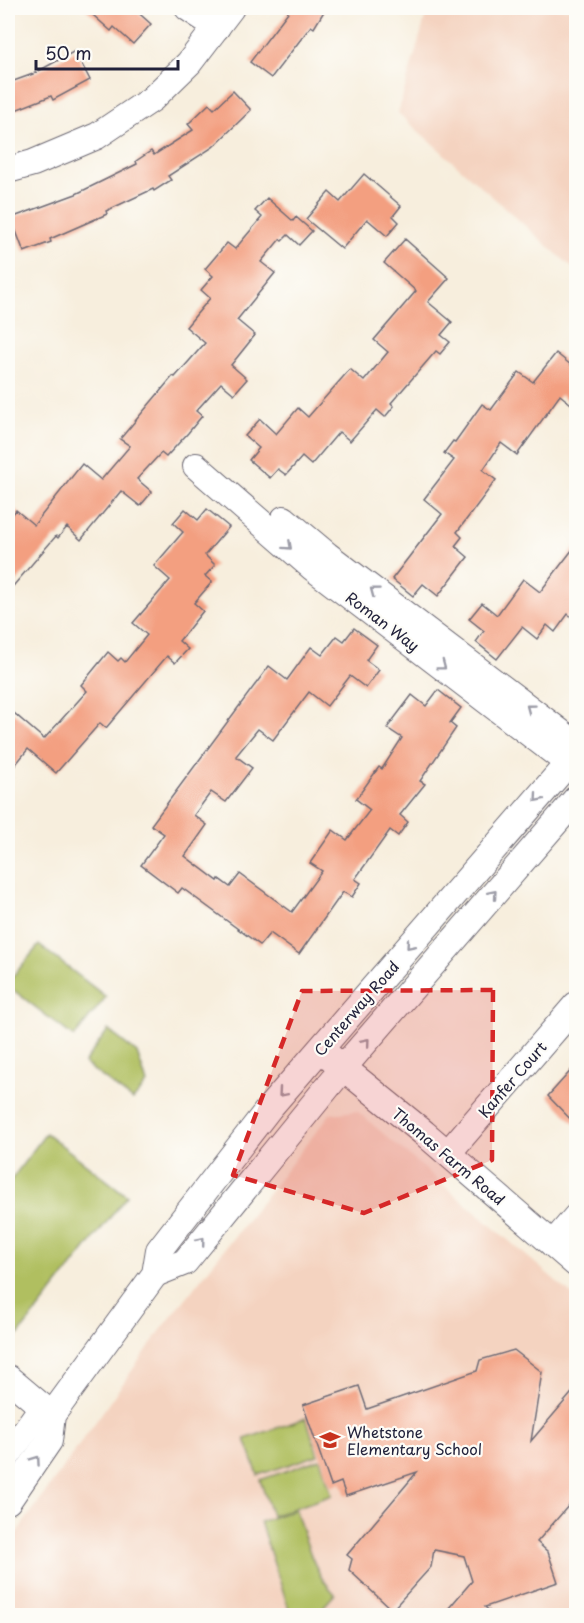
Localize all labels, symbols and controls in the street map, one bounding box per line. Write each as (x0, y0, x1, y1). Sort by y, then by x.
scale bar (36, 33, 178, 71)
text: 50 m (45, 39, 92, 66)
one-way arrow (281, 539, 292, 550)
street label: Roman Way (341, 586, 425, 656)
one-way arrow (370, 587, 381, 598)
one-way arrow (435, 658, 446, 669)
one-way arrow (526, 705, 537, 716)
one-way arrow (534, 791, 545, 802)
one-way arrow (486, 890, 497, 901)
one-way arrow (406, 938, 417, 949)
street label: Centerway Road (308, 955, 404, 1061)
street label: Kanfer Court (472, 1036, 552, 1122)
one-way arrow (359, 1038, 370, 1049)
one-way arrow (278, 1086, 289, 1097)
street label: Thomas Farm Road (387, 1102, 511, 1210)
one-way arrow (194, 1236, 205, 1247)
place label: Whetstone Elementary School (347, 1420, 482, 1460)
school or university icon: Whetstone Elementary School (318, 1428, 342, 1452)
one-way arrow (29, 1456, 40, 1467)

